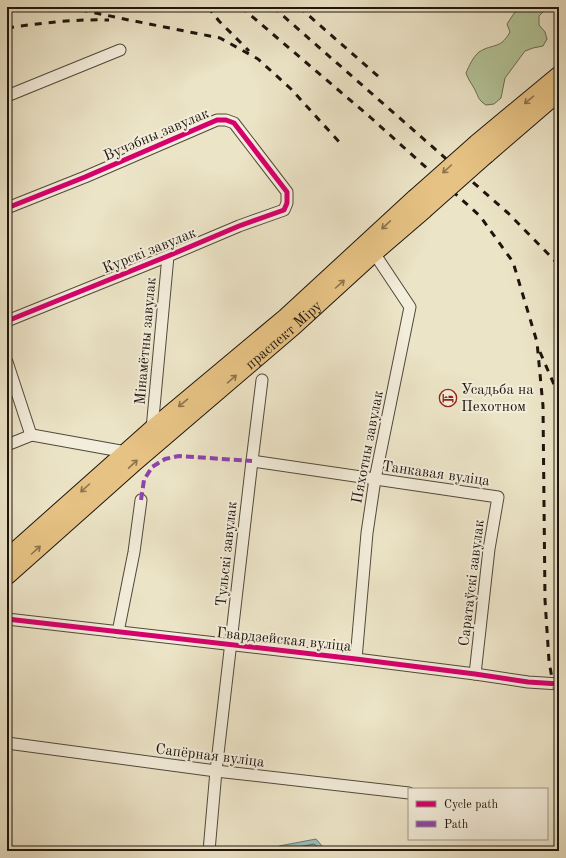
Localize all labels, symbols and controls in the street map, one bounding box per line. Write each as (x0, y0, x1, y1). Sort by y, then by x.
one-way arrow (524, 95, 534, 104)
street label: Вучэбны завулак (102, 106, 212, 164)
one-way arrow (442, 165, 453, 174)
one-way arrow (381, 220, 391, 230)
street label: Курскі завулак (101, 226, 199, 277)
street label: Мінамётны завулак (133, 276, 160, 406)
one-way arrow (335, 279, 345, 289)
street label: праспект Міру (243, 298, 325, 373)
one-way arrow (227, 374, 237, 383)
place label: Усадьба на Пехотном (461, 383, 534, 415)
hotel icon: Усадьба на Пехотном (438, 388, 458, 408)
street label: Пяхотны завулак (350, 389, 387, 505)
one-way arrow (178, 398, 189, 407)
one-way arrow (128, 459, 138, 468)
street label: Танкавая вуліца (381, 459, 491, 490)
one-way arrow (80, 484, 91, 493)
street label: Тульскі завулак (215, 500, 241, 607)
street label: Саратаўскі завулак (457, 519, 488, 647)
one-way arrow (31, 545, 41, 555)
street label: Гвардзейская вуліца (216, 626, 353, 655)
street label: Сапёрная вуліца (155, 742, 266, 771)
legend (408, 788, 548, 840)
text: Cycle path (444, 799, 499, 811)
text: Path (444, 819, 469, 831)

